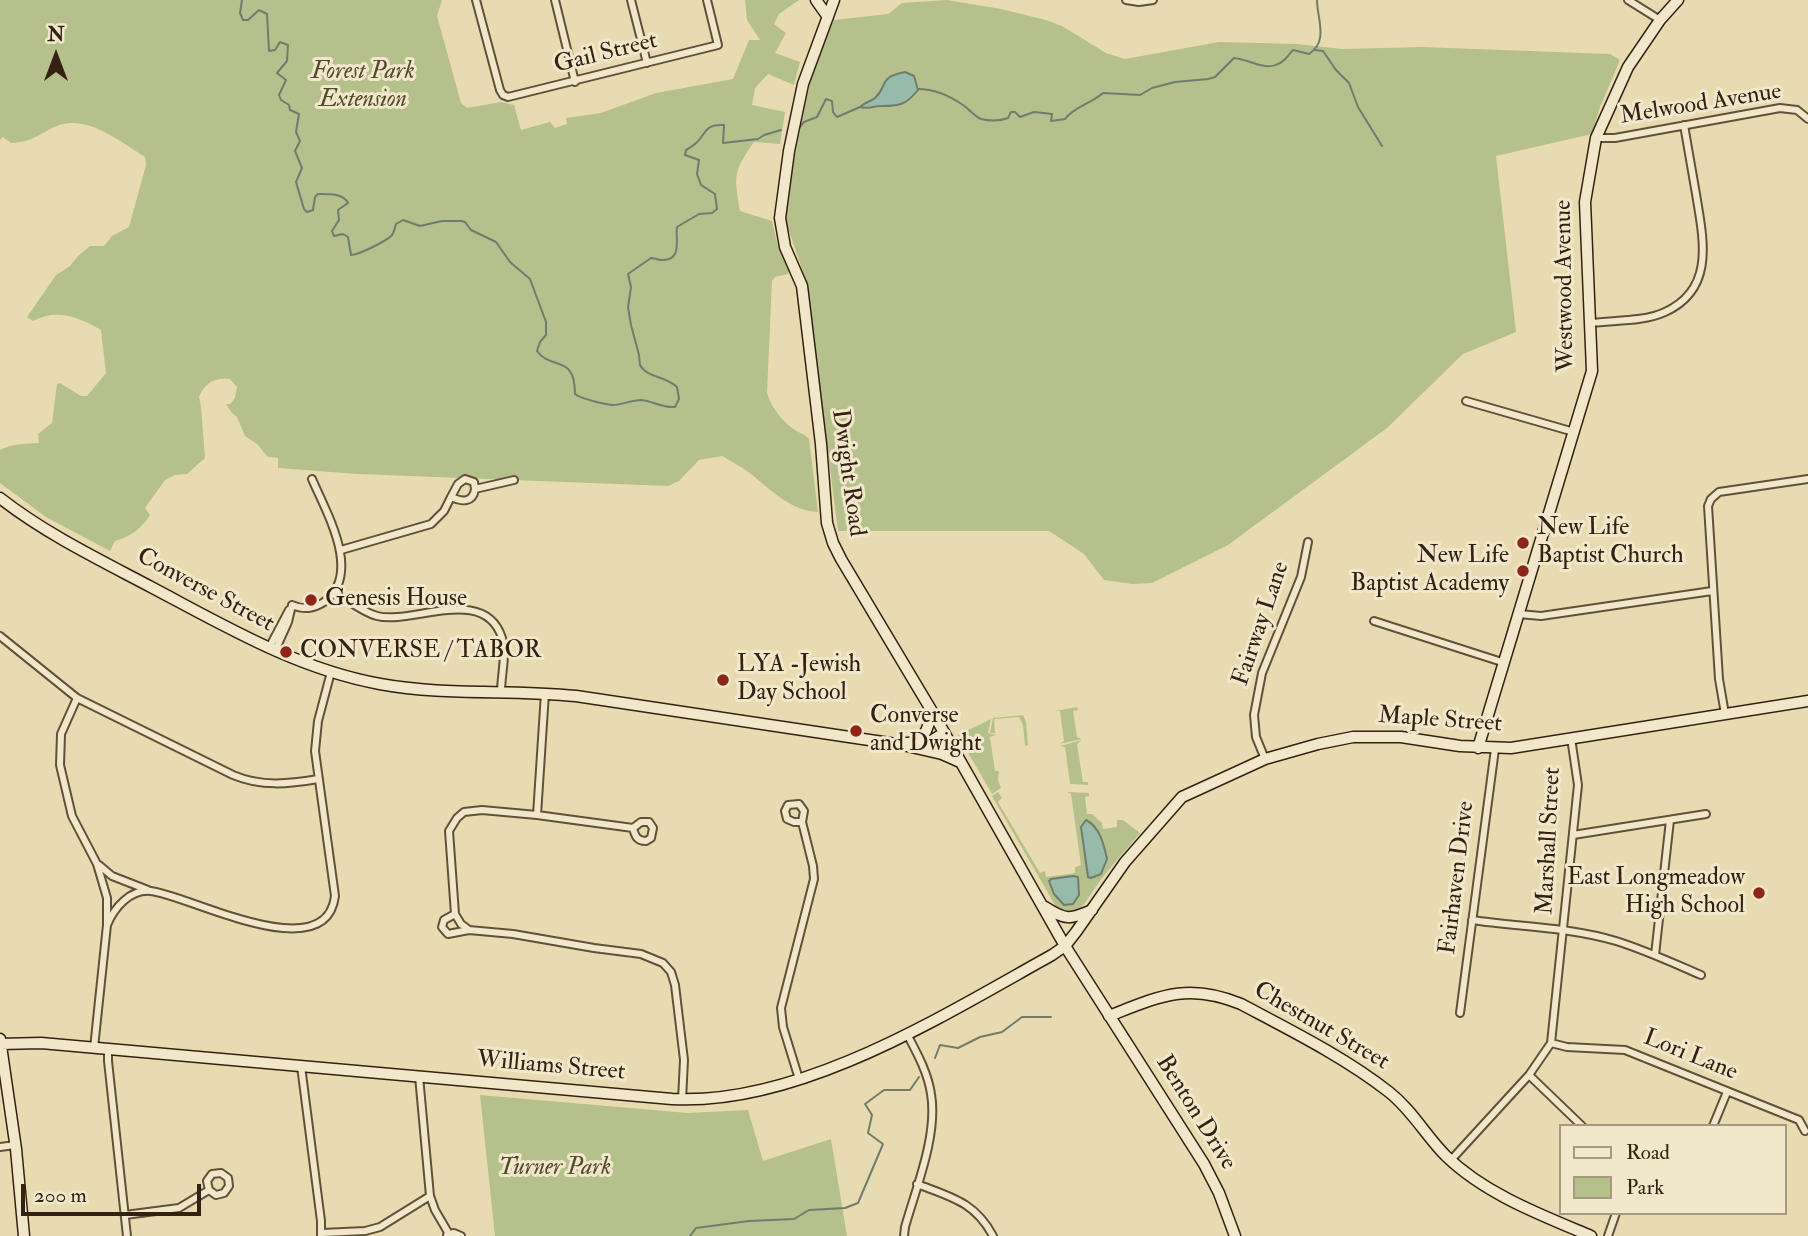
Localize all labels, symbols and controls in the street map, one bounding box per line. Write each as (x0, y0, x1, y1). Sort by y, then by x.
north arrow (21, 21, 91, 91)
text: N (47, 23, 65, 47)
street label: Gail Street (551, 27, 661, 81)
park label: Forest Park Extension (311, 59, 415, 115)
street label: Melwood Avenue (1618, 78, 1784, 132)
street label: Westwood Avenue (1550, 200, 1582, 372)
street label: Dwight Road (824, 408, 870, 538)
place label: New Life Baptist Church (1537, 515, 1683, 571)
marker: New Life Baptist Church (1515, 535, 1531, 551)
street label: Converse Street (131, 543, 279, 639)
place label: New Life Baptist Academy (1351, 543, 1509, 599)
street label: Fairway Lane (1227, 558, 1297, 690)
marker: New Life Baptist Academy (1515, 563, 1531, 579)
place label: Genesis House (325, 586, 467, 614)
marker: Genesis House (303, 592, 319, 608)
place label: CONVERSE / TABOR (300, 638, 541, 666)
marker: CONVERSE / TABOR (278, 644, 294, 660)
place label: LYA -Jewish Day School (737, 652, 861, 708)
marker: LYA -Jewish Day School (715, 672, 731, 688)
street label: Maple Street (1377, 702, 1503, 740)
place label: Converse and Dwight (870, 703, 982, 759)
marker: Converse and Dwight (848, 723, 864, 739)
street label: Marshall Street (1532, 767, 1568, 915)
street label: Fairhaven Drive (1434, 800, 1482, 956)
place label: East Longmeadow High School (1567, 865, 1745, 921)
marker: East Longmeadow High School (1751, 885, 1767, 901)
street label: Chestnut Street (1248, 977, 1394, 1077)
street label: Lori Lane (1639, 1024, 1741, 1088)
street label: Williams Street (475, 1046, 627, 1088)
street label: Benton Drive (1148, 1050, 1242, 1176)
legend (1560, 1124, 1787, 1215)
text: Road (1626, 1139, 1670, 1166)
park label: Turner Park (499, 1155, 611, 1183)
scale bar (24, 1170, 205, 1214)
text: Park (1626, 1174, 1664, 1201)
text: 200 m (34, 1182, 87, 1209)

